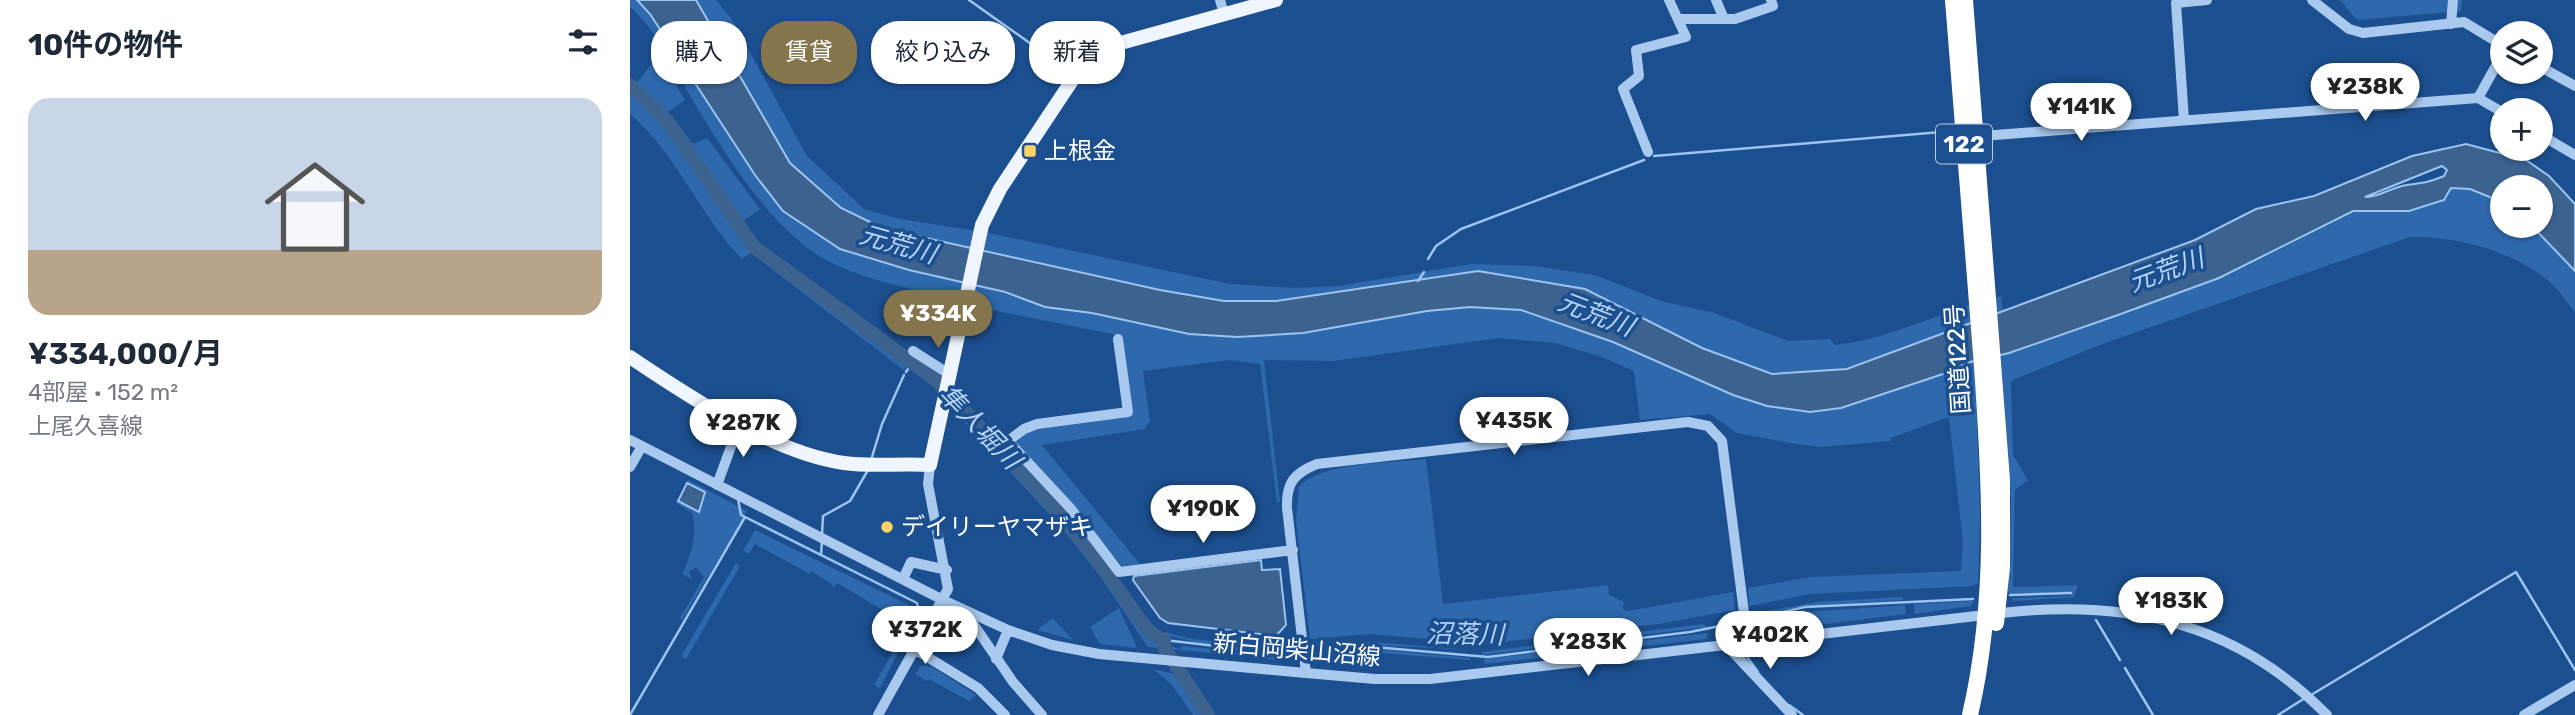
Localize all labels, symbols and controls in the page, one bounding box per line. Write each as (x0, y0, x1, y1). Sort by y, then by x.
chip: 購入 (651, 21, 747, 84)
chip: 賃貸 (761, 21, 857, 84)
chip: 絞り込み (871, 21, 1015, 84)
chip: 新着 (1029, 21, 1125, 84)
map controls (2490, 21, 2553, 238)
button: layers (2490, 21, 2553, 84)
icon: filters (564, 23, 602, 61)
text: 10件の物件 (28, 27, 183, 63)
pin: ¥238K (2316, 64, 2414, 123)
text: ¥238K (2327, 72, 2403, 100)
pin: ¥141K (2032, 83, 2130, 143)
text: ¥141K (2046, 92, 2116, 120)
button: + (2490, 98, 2553, 161)
road number: 122 (1936, 125, 1992, 164)
place label: 上根金 (1044, 137, 1116, 165)
marker: 上根金 (1022, 143, 1038, 159)
icon: home (252, 144, 378, 270)
button: − (2490, 175, 2553, 238)
water label: 元荒川 (856, 219, 943, 271)
water label: 元荒川 (2124, 242, 2211, 298)
water label: 元荒川 (1554, 286, 1641, 344)
pin: ¥334K (889, 290, 987, 350)
text: ¥334K (899, 299, 977, 327)
street label: 国道122号 (1940, 303, 1976, 415)
text: ¥334,000/月 (28, 336, 223, 372)
text: 4部屋 · 152 m² (28, 378, 178, 406)
water label: 隼人堀川 (932, 379, 1029, 478)
pin: ¥435K (1465, 398, 1563, 457)
pin: ¥287K (694, 400, 792, 459)
text: ¥435K (1476, 406, 1552, 434)
text: ¥287K (706, 408, 780, 436)
text: 上尾久喜線 (28, 412, 143, 440)
pin: ¥190K (1154, 486, 1252, 545)
text: ¥190K (1167, 494, 1239, 522)
place label: デイリーヤマザキ (901, 513, 1093, 541)
marker: デイリーヤマザキ (879, 519, 895, 535)
pin: ¥183K (2122, 578, 2220, 637)
text: ¥183K (2134, 586, 2208, 614)
pin: ¥372K (876, 606, 974, 666)
pin: ¥402K (1721, 612, 1819, 671)
text: ¥372K (888, 615, 962, 643)
water label: 沼落川 (1426, 618, 1507, 651)
pin: ¥283K (1539, 618, 1637, 678)
text: ¥402K (1731, 620, 1809, 648)
text: ¥283K (1550, 627, 1626, 655)
street label: 新白岡柴山沼線 (1212, 629, 1382, 671)

